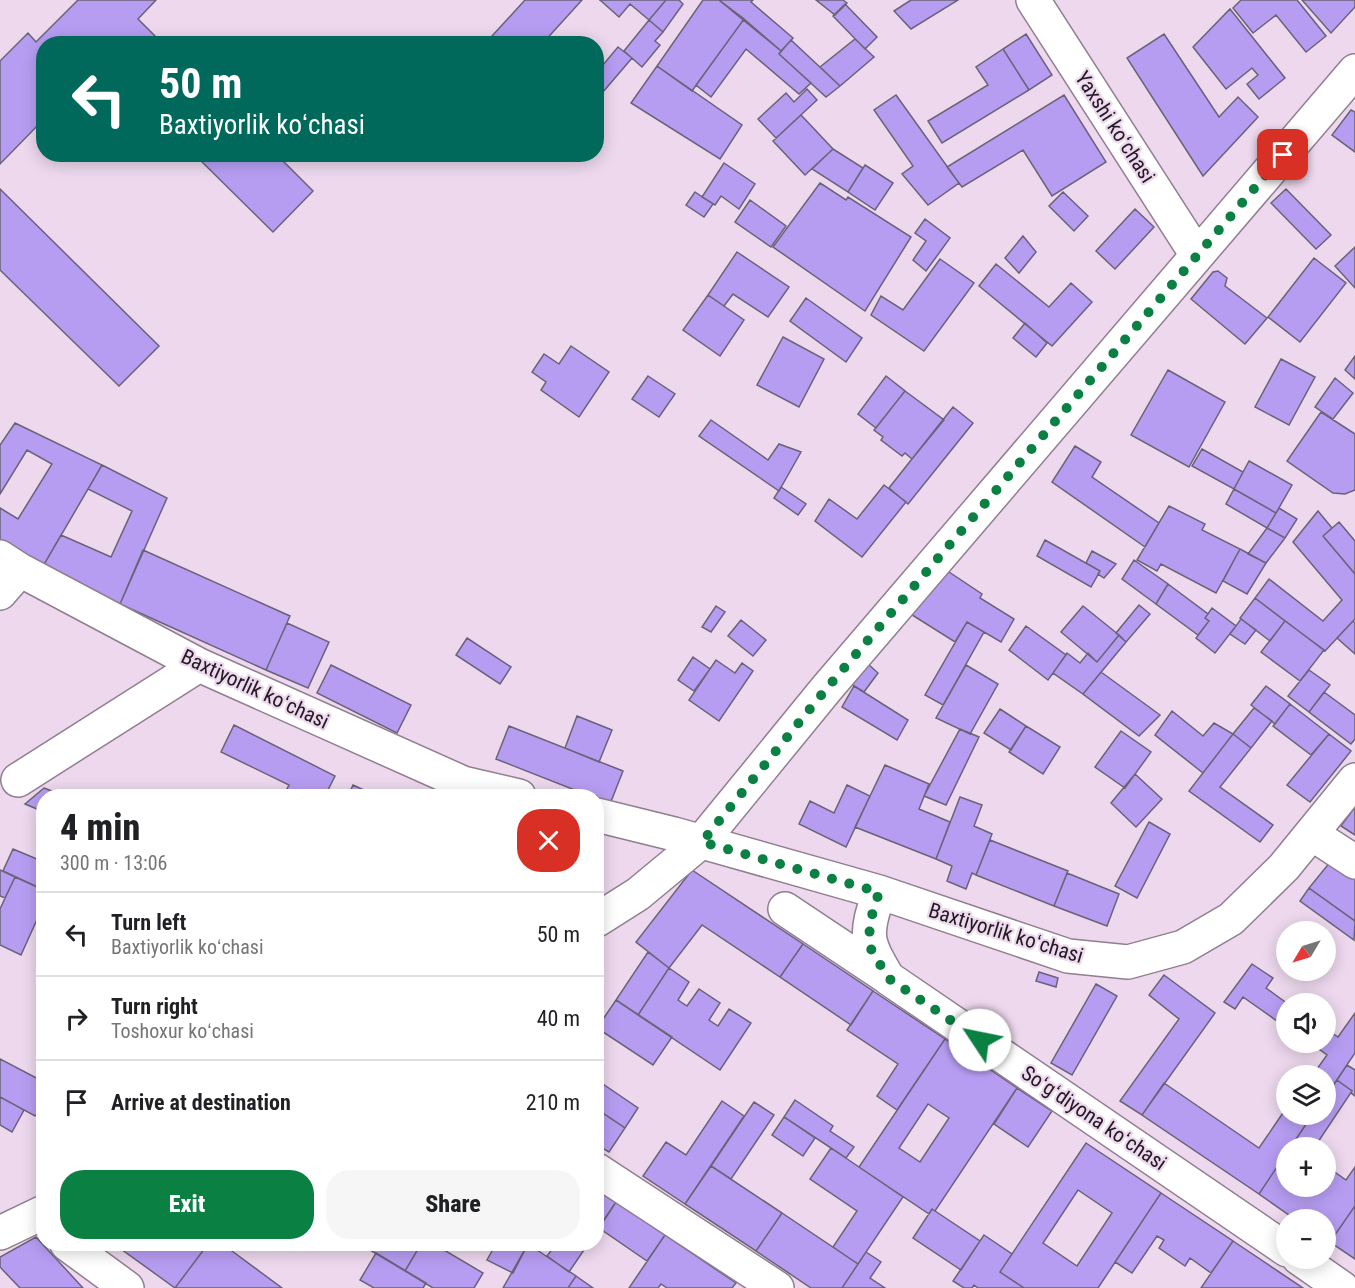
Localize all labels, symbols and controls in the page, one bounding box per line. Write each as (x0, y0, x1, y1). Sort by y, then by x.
text: 50 m (159, 59, 242, 108)
icon: left (60, 60, 138, 138)
street label: Yaxshi koʻchasi (1070, 67, 1160, 187)
text: Baxtiyorlik koʻchasi (159, 109, 365, 141)
pin (1257, 129, 1308, 180)
icon: arrive (1266, 138, 1299, 171)
street label: Baxtiyorlik koʻchasi (177, 644, 333, 734)
text: 4 min (60, 807, 140, 849)
button: close (517, 809, 580, 872)
text: 300 m · 13:06 (60, 851, 167, 875)
street label: Baxtiyorlik koʻchasi (926, 898, 1086, 968)
text: Turn left (111, 910, 186, 935)
icon: left (60, 918, 93, 951)
north arrow (1276, 921, 1336, 981)
map controls (1276, 921, 1336, 1269)
text: 50 m (537, 922, 580, 947)
text: Baxtiyorlik koʻchasi (111, 935, 264, 959)
button: sound (1276, 993, 1336, 1053)
text: Turn right (111, 994, 198, 1019)
icon: right (60, 1002, 93, 1035)
text: 40 m (537, 1006, 580, 1031)
position arrow (948, 1008, 1012, 1072)
text: Toshoxur koʻchasi (111, 1019, 254, 1043)
street label: Soʻgʻdiyona koʻchasi (1017, 1061, 1171, 1175)
button: layers (1276, 1065, 1336, 1125)
icon: arrive (60, 1086, 93, 1119)
text: Arrive at destination (111, 1090, 291, 1115)
text: 210 m (526, 1090, 580, 1115)
button: + (1276, 1137, 1336, 1197)
button: Exit (60, 1170, 314, 1239)
button: Share (326, 1170, 580, 1239)
button: − (1276, 1209, 1336, 1269)

